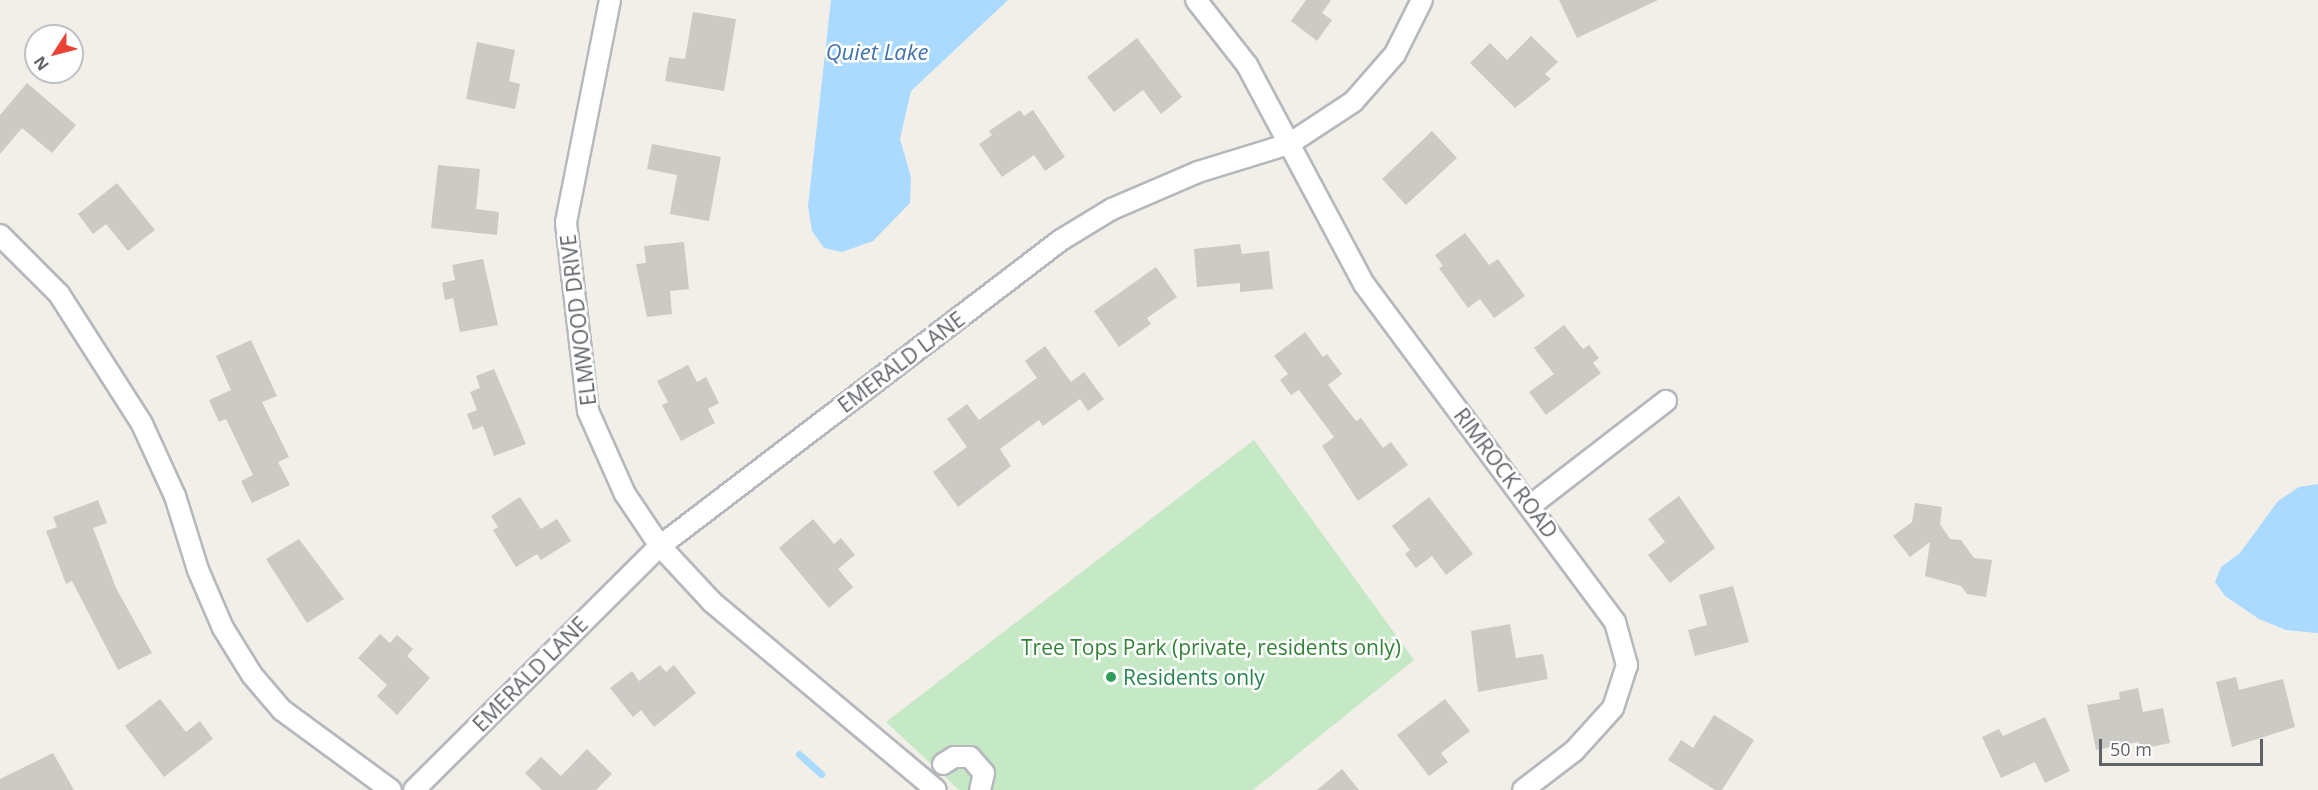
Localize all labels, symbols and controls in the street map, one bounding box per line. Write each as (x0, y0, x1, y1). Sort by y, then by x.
north arrow (24, 24, 84, 84)
water label: Quiet Lake (826, 39, 928, 65)
text: N (28, 52, 54, 75)
street label: ELMWOOD DRIVE (555, 233, 601, 407)
street label: EMERALD LANE (833, 306, 969, 418)
street label: RIMROCK ROAD (1449, 403, 1563, 543)
street label: EMERALD LANE (467, 611, 593, 737)
park label: Tree Tops Park (private, residents only) (1021, 634, 1401, 660)
place label: Residents only (1123, 664, 1265, 690)
marker: Residents only (1104, 670, 1118, 684)
scale bar (2102, 727, 2266, 765)
text: 50 m (2110, 737, 2152, 761)

